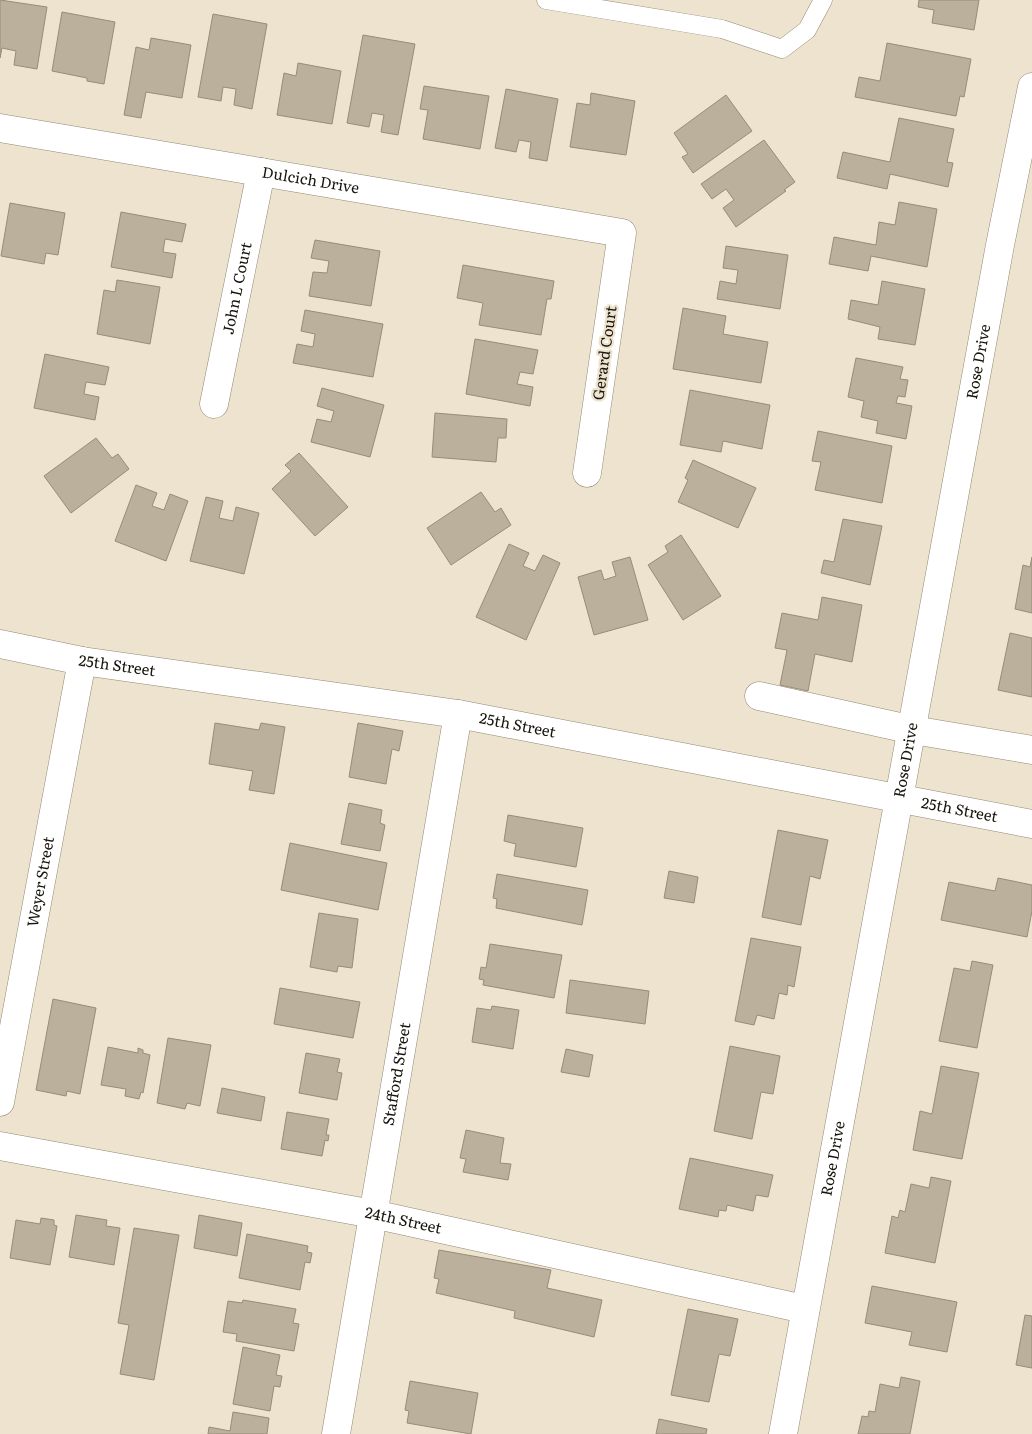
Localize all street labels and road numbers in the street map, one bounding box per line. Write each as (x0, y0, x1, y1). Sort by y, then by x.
street label: Dulcich Drive (261, 159, 361, 198)
street label: John L Court (215, 240, 257, 336)
street label: Gerard Court (586, 304, 622, 401)
street label: Rose Drive (959, 322, 995, 401)
street label: 25th Street (77, 648, 157, 681)
street label: 25th Street (478, 705, 558, 742)
street label: Rose Drive (886, 720, 923, 799)
street label: 25th Street (920, 790, 1000, 827)
street label: Weyer Street (20, 834, 59, 929)
street label: Stafford Street (375, 1021, 416, 1127)
street label: Rose Drive (814, 1119, 850, 1198)
street label: 24th Street (363, 1200, 444, 1239)

